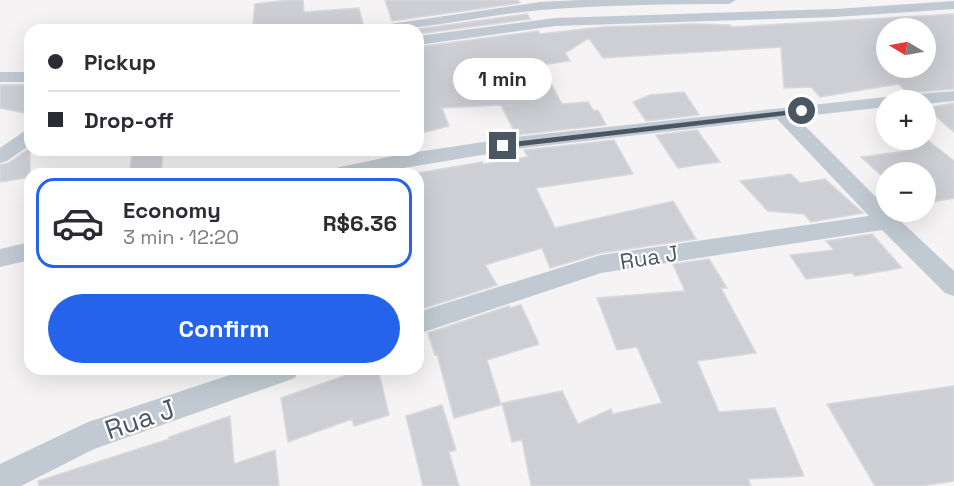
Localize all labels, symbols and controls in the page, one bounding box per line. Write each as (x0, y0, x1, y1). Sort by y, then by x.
north arrow (876, 18, 936, 78)
map controls (876, 18, 936, 222)
text: Pickup (84, 48, 156, 76)
callout: 1 min (454, 59, 552, 101)
text: 1 min (478, 66, 527, 92)
button: + (876, 90, 936, 150)
route start (788, 97, 815, 124)
text: Drop-off (84, 106, 174, 134)
route end (489, 132, 516, 159)
button: − (876, 162, 936, 222)
icon: car (51, 196, 105, 250)
text: Economy (123, 196, 221, 224)
text: R$6.36 (323, 209, 397, 237)
text: 3 min · 12:20 (123, 224, 239, 250)
street label: Rua J (618, 239, 680, 275)
button: Confirm (48, 294, 400, 363)
street label: Rua J (100, 391, 180, 447)

